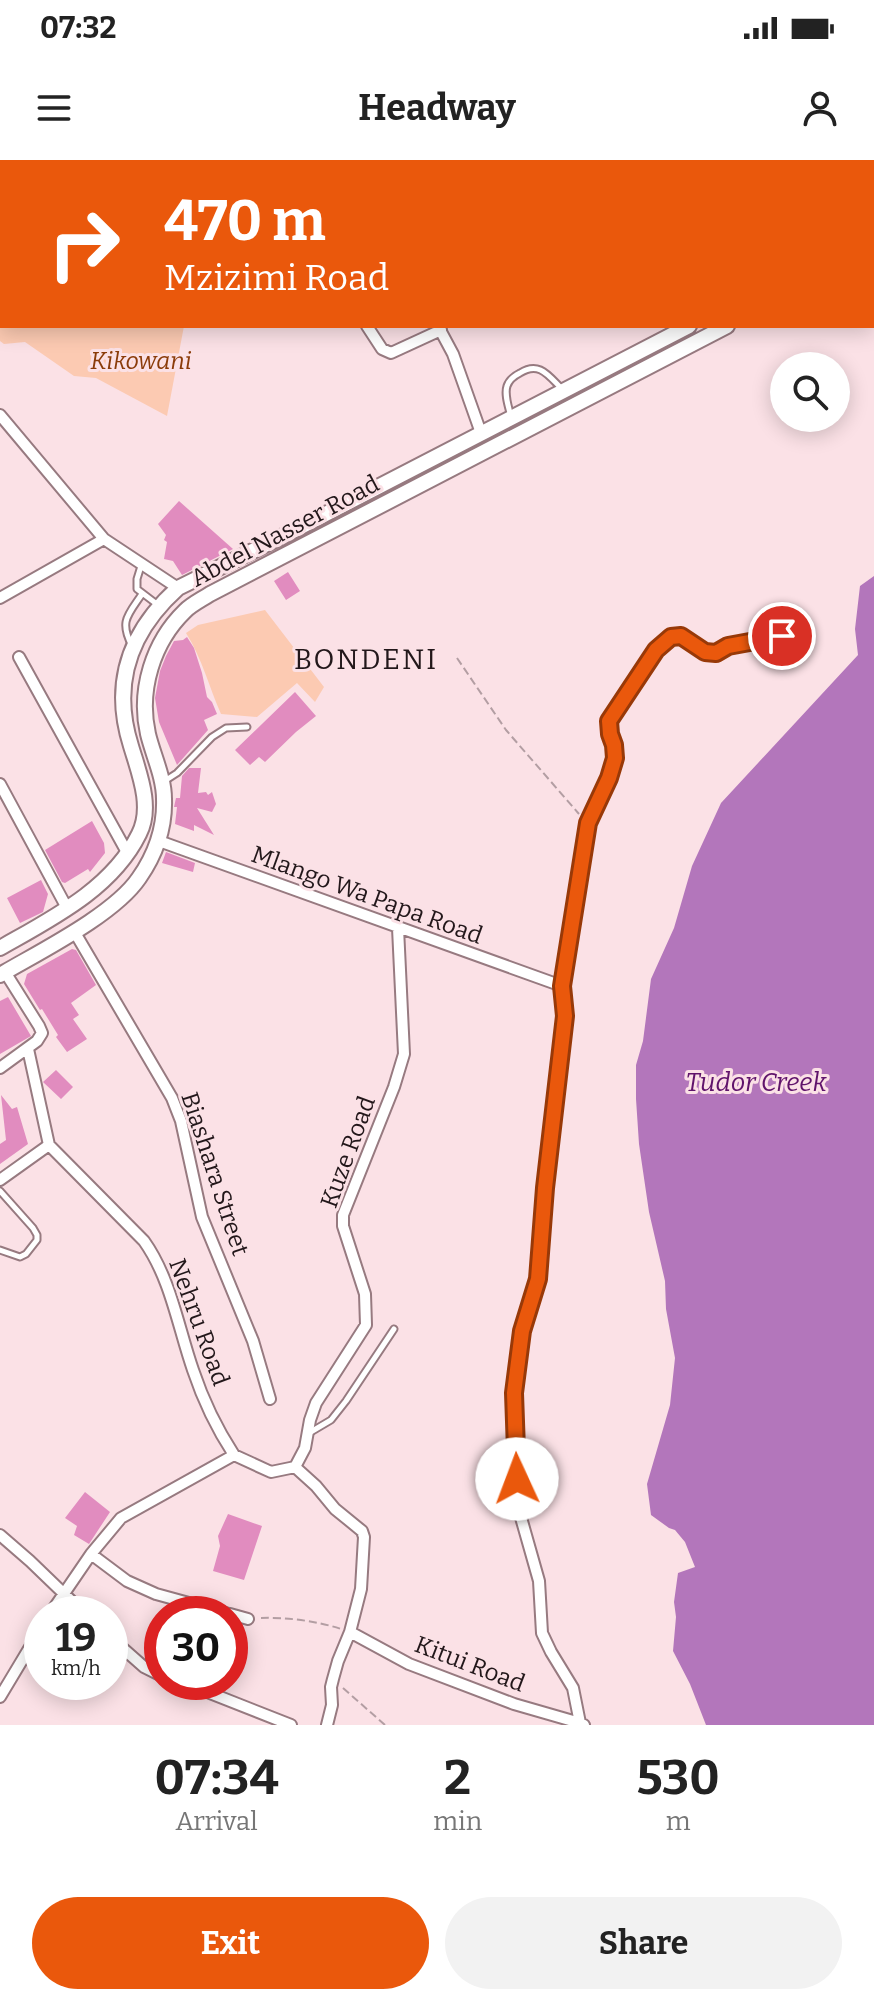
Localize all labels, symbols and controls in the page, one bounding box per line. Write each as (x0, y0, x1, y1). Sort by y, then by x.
text: 07:32 (40, 10, 116, 46)
icon: menu (32, 86, 76, 130)
text: Headway (358, 86, 516, 130)
icon: person (798, 86, 842, 130)
text: 470 m (164, 188, 326, 255)
icon: right (32, 192, 136, 296)
text: Mzizimi Road (164, 256, 389, 300)
park label: Kikowani (90, 347, 192, 375)
map controls (770, 352, 850, 432)
button: search (770, 352, 850, 432)
street label: Abdel Nasser Road (186, 470, 384, 592)
pin (748, 602, 816, 670)
icon: arrive (760, 614, 804, 658)
district label: BONDENI (294, 643, 438, 676)
street label: Mlango Wa Papa Road (248, 840, 486, 950)
water label: Tudor Creek (686, 1067, 827, 1098)
street label: Biashara Street (175, 1089, 255, 1259)
street label: Kuze Road (315, 1092, 381, 1212)
street label: Nehru Road (163, 1255, 235, 1389)
position arrow (475, 1437, 559, 1521)
speed limit sign: 30 (144, 1596, 248, 1700)
text: 19 (56, 1614, 96, 1662)
street label: Kitui Road (411, 1630, 529, 1698)
text: km/h (51, 1656, 101, 1680)
text: 07:34 (154, 1749, 279, 1807)
text: 2 (444, 1749, 471, 1807)
text: 530 (637, 1749, 720, 1807)
text: Arrival (175, 1806, 258, 1837)
text: min (433, 1806, 482, 1837)
text: m (666, 1806, 690, 1837)
button: Exit (32, 1897, 429, 1989)
button: Share (445, 1897, 842, 1989)

